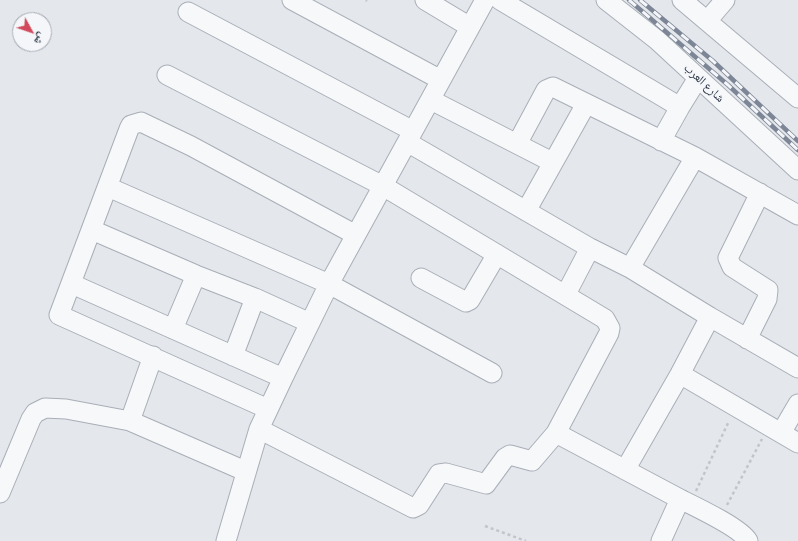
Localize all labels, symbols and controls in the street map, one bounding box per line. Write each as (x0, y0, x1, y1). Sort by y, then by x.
north arrow (12, 12, 52, 52)
text: ش (31, 30, 50, 48)
street label: شارع العرب (681, 61, 727, 105)

